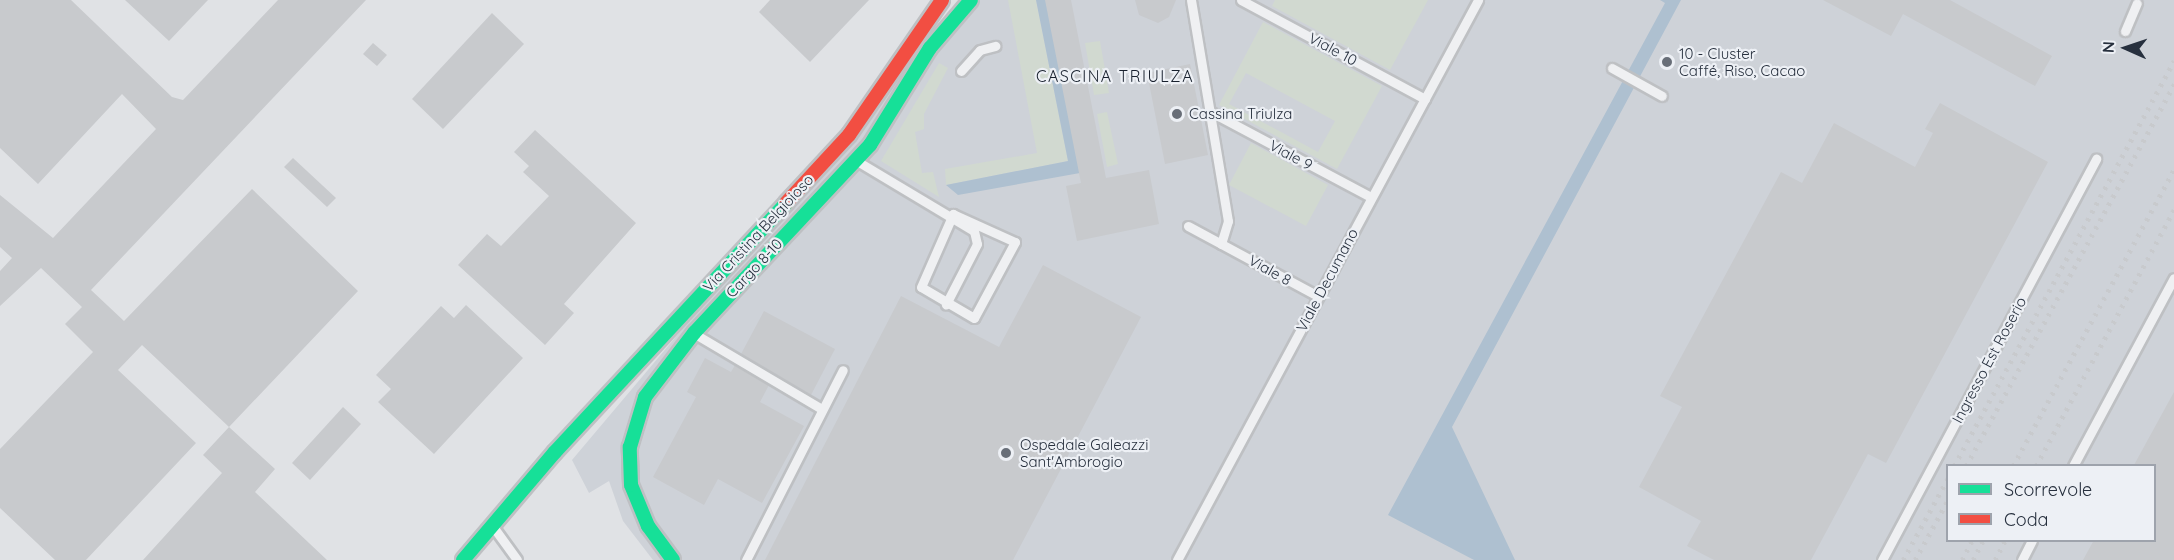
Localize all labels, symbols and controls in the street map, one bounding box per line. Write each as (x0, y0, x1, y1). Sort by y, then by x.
north arrow (2096, 18, 2156, 78)
street label: Viale 10 (1306, 29, 1360, 69)
text: N (2098, 41, 2118, 53)
place label: 10 - Cluster Caffé, Riso, Cacao (1679, 44, 1805, 79)
marker: 10 - Cluster Caffé, Riso, Cacao (1660, 55, 1674, 69)
district label: CASCINA TRIULZA (1036, 66, 1194, 86)
place label: Cassina Triulza (1189, 105, 1292, 123)
marker: Cassina Triulza (1170, 107, 1184, 121)
street label: Viale 9 (1266, 136, 1316, 174)
street label: Via Cristina Belgioioso (699, 171, 817, 295)
street label: Viale Decumano (1292, 225, 1362, 335)
street label: Cargo 8-10 (722, 235, 786, 301)
street label: Viale 8 (1245, 251, 1295, 289)
street label: Ingresso Est Roserio (1948, 294, 2030, 426)
place label: Ospedale Galeazzi Sant'Ambrogio (1020, 435, 1148, 470)
marker: Ospedale Galeazzi Sant'Ambrogio (997, 444, 1015, 462)
legend (1946, 464, 2156, 542)
text: Scorrevole (2004, 478, 2092, 501)
text: Coda (2004, 508, 2048, 531)

